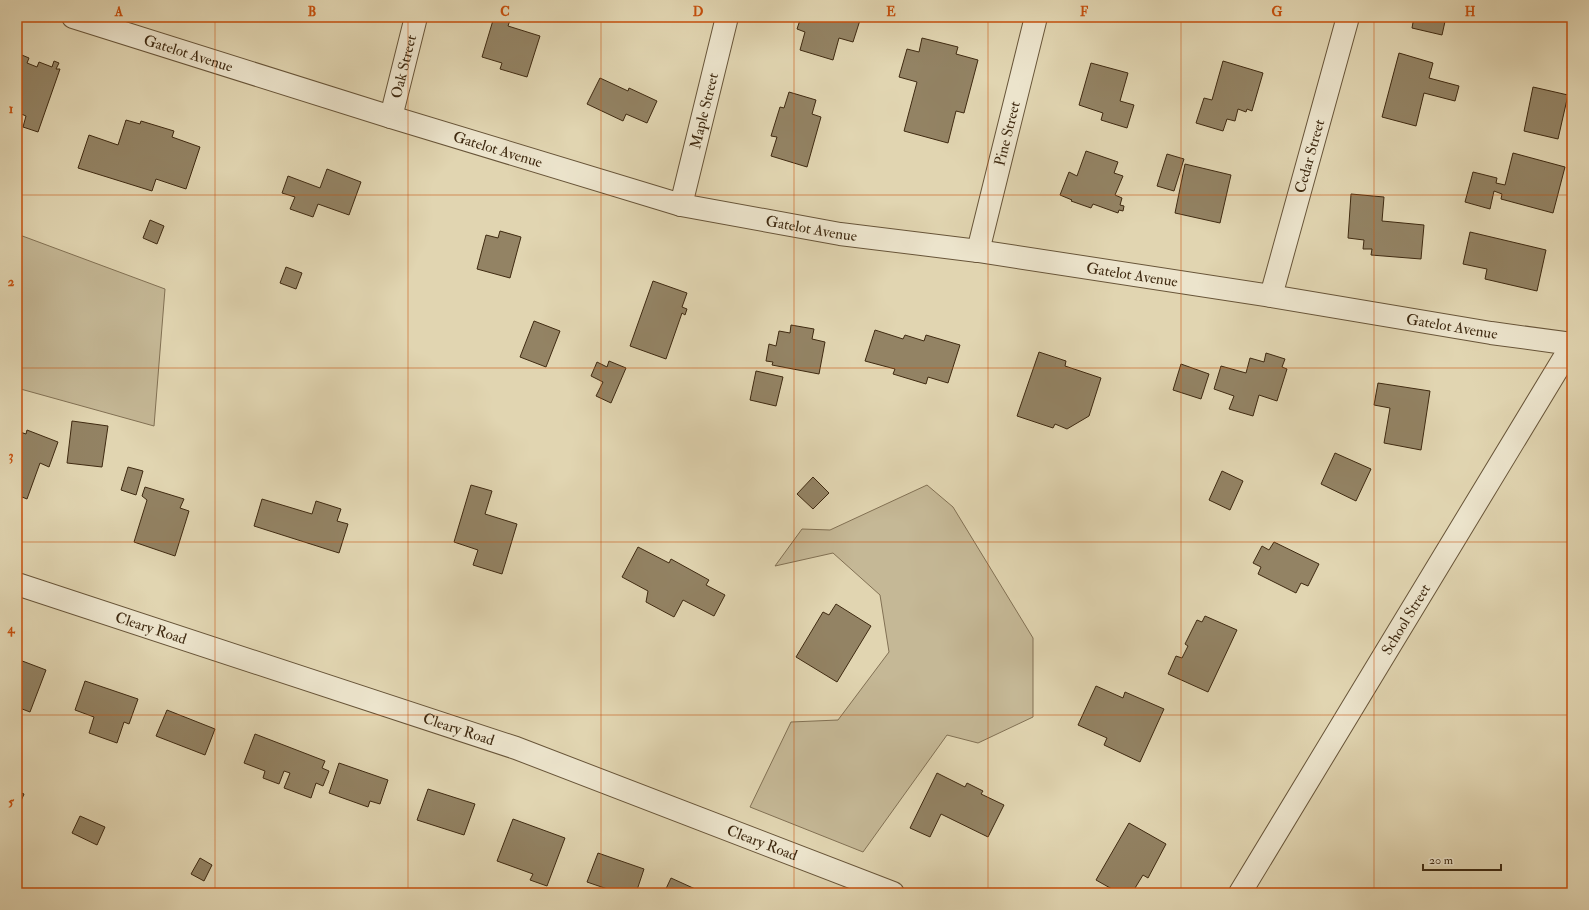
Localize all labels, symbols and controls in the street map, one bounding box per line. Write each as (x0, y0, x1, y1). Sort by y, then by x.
text: A (114, 4, 124, 20)
text: B (308, 4, 316, 20)
text: C (500, 4, 510, 20)
text: D (693, 4, 704, 20)
text: E (886, 4, 896, 20)
text: F (1080, 4, 1089, 20)
text: G (1272, 4, 1283, 20)
text: H (1465, 4, 1476, 20)
street label: Gatelot Avenue (141, 30, 235, 76)
street label: Oak Street (387, 33, 421, 100)
street label: Maple Street (686, 71, 723, 151)
street label: Pine Street (990, 99, 1024, 168)
text: 1 (9, 101, 14, 117)
street label: Cedar Street (1290, 117, 1329, 195)
street label: Gatelot Avenue (451, 127, 545, 172)
street label: Gatelot Avenue (764, 211, 858, 246)
street label: Gatelot Avenue (1085, 258, 1179, 291)
text: 2 (8, 274, 15, 290)
street label: Gatelot Avenue (1405, 309, 1499, 343)
text: 3 (9, 448, 14, 464)
street label: School Street (1377, 580, 1435, 658)
street label: Cleary Road (113, 607, 190, 649)
text: 4 (6, 621, 15, 637)
street label: Cleary Road (421, 709, 497, 750)
text: 5 (8, 794, 14, 810)
street label: Cleary Road (724, 821, 801, 865)
scale bar (1423, 846, 1501, 872)
text: 20 m (1429, 853, 1454, 868)

